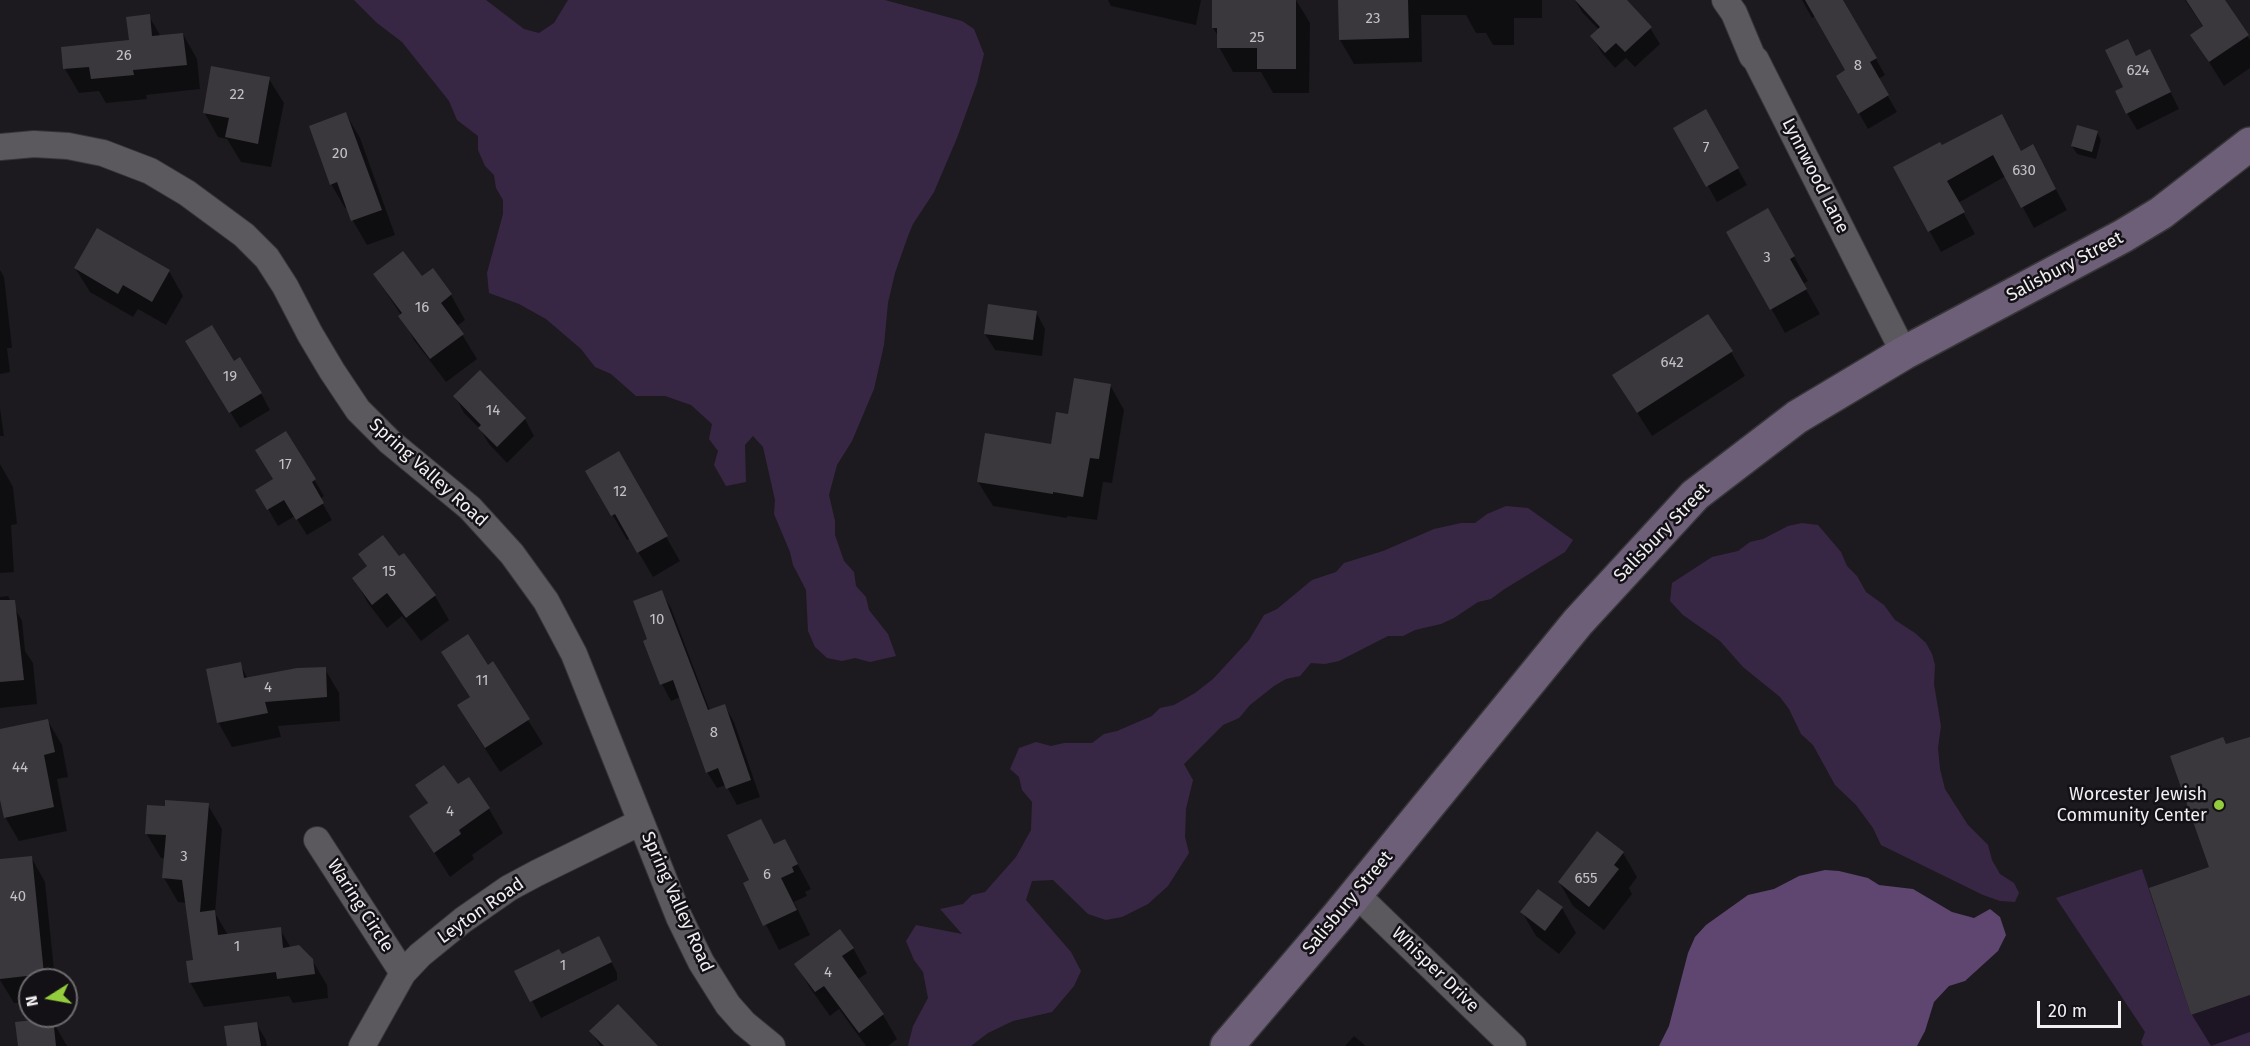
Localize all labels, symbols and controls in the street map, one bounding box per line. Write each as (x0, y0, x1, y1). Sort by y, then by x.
house number: 23 (1366, 10, 1380, 28)
house number: 25 (1250, 29, 1264, 47)
house number: 26 (116, 47, 132, 65)
house number: 8 (1854, 57, 1862, 75)
house number: 624 (2127, 62, 2149, 80)
house number: 22 (230, 86, 244, 104)
street label: Lynnwood Lane (1777, 115, 1853, 237)
house number: 7 (1703, 139, 1709, 157)
house number: 20 (332, 145, 348, 163)
house number: 630 (2012, 162, 2036, 180)
street label: Salisbury Street (2003, 227, 2127, 307)
house number: 3 (1763, 249, 1771, 267)
house number: 16 (415, 299, 429, 317)
house number: 642 (1660, 354, 1684, 372)
house number: 19 (223, 368, 237, 386)
house number: 14 (486, 402, 500, 420)
street label: Spring Valley Road (365, 414, 491, 532)
house number: 17 (278, 456, 292, 474)
street label: Salisbury Street (1610, 479, 1714, 587)
house number: 12 (613, 483, 627, 501)
house number: 15 (382, 563, 396, 581)
house number: 10 (650, 611, 664, 629)
house number: 11 (476, 672, 488, 690)
house number: 4 (264, 679, 272, 697)
house number: 8 (710, 724, 718, 742)
house number: 44 (12, 759, 28, 777)
place label: Worcester Jewish Community Center (2057, 784, 2207, 826)
marker: Worcester Jewish Community Center (2212, 798, 2226, 812)
house number: 4 (446, 803, 454, 821)
street label: Spring Valley Road (636, 828, 718, 976)
street label: Salisbury Street (1298, 847, 1398, 959)
house number: 3 (180, 848, 188, 866)
street label: Waring Circle (322, 856, 398, 956)
house number: 6 (763, 866, 771, 884)
house number: 655 (1575, 870, 1597, 888)
street label: Leyton Road (434, 873, 528, 949)
house number: 40 (10, 888, 26, 906)
street label: Whisper Drive (1387, 923, 1483, 1017)
house number: 1 (234, 938, 240, 956)
house number: 1 (560, 957, 566, 975)
house number: 4 (824, 964, 832, 982)
north arrow (18, 968, 78, 1028)
scale bar (2040, 989, 2124, 1027)
text: N (21, 994, 42, 1008)
text: 20 m (2048, 1000, 2087, 1022)

